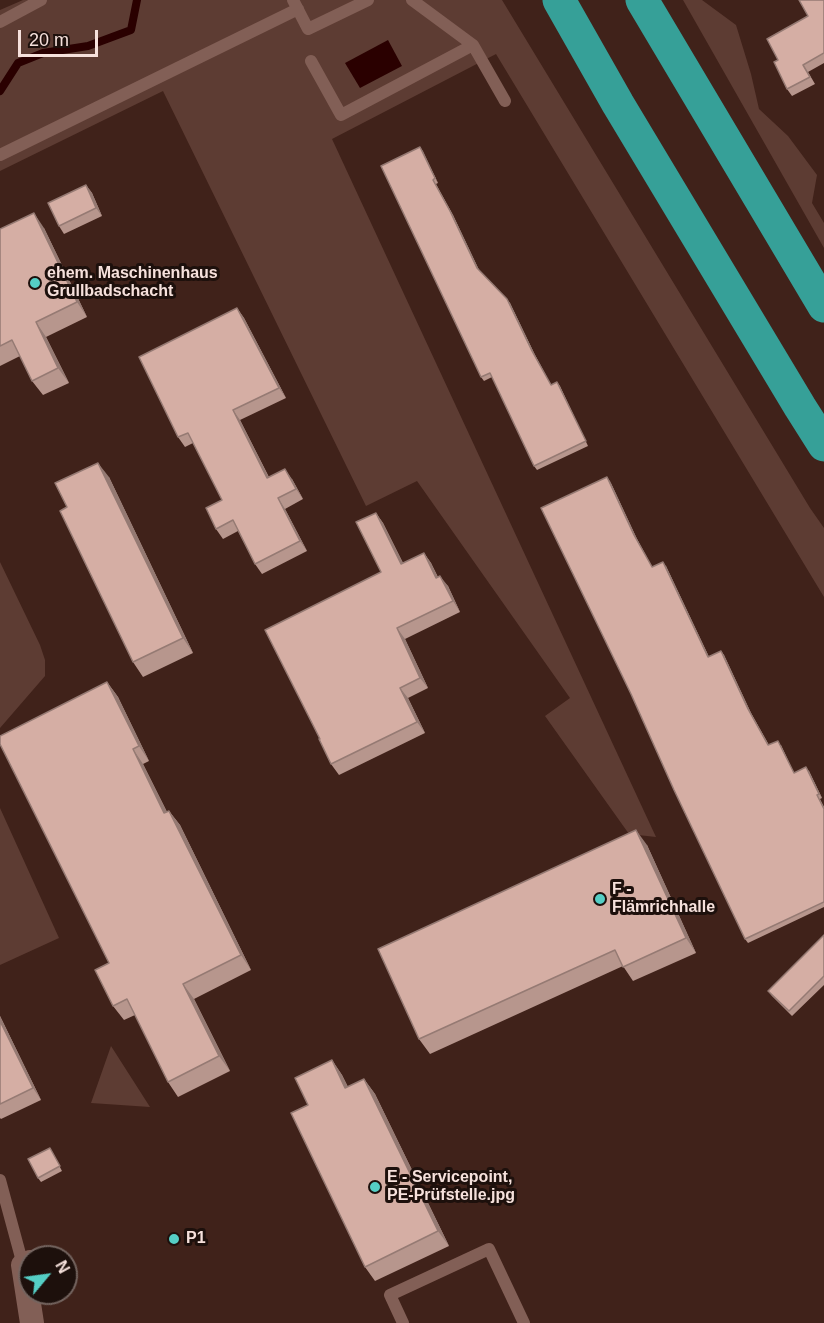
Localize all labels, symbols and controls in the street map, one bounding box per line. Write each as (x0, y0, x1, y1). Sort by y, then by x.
scale bar (21, 18, 100, 56)
text: 20 m (29, 30, 69, 50)
place label: ehem. Maschinenhaus Grullbadschacht (47, 264, 218, 302)
marker: ehem. Maschinenhaus Grullbadschacht (28, 276, 42, 290)
place label: F - Flämrichhalle (612, 880, 715, 918)
marker: F - Flämrichhalle (593, 892, 607, 906)
place label: E - Servicepoint, PE-Prüfstelle.jpg (387, 1168, 515, 1206)
marker: E - Servicepoint, PE-Prüfstelle.jpg (368, 1180, 382, 1194)
place label: P1 (186, 1229, 206, 1249)
marker: P1 (167, 1232, 181, 1246)
north arrow (18, 1245, 78, 1305)
text: N (52, 1258, 73, 1276)

